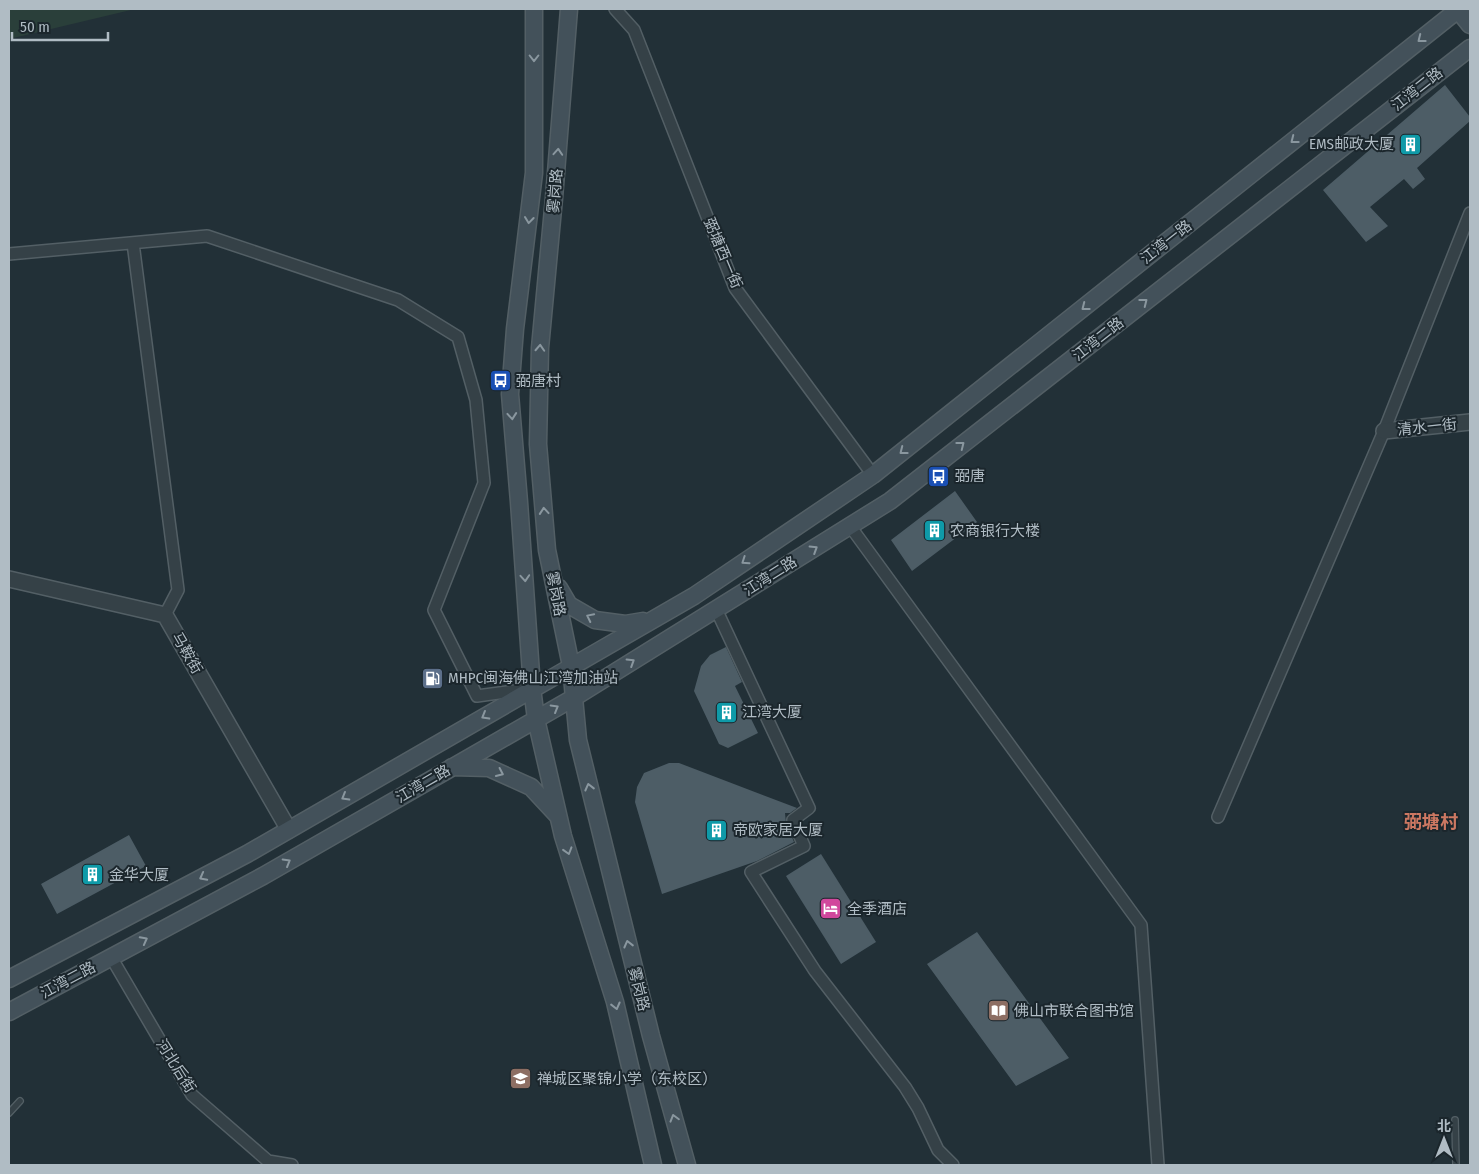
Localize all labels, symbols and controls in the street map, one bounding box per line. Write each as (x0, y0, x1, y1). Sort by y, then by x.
scale bar (12, 10, 109, 42)
text: 50 m (20, 18, 50, 36)
one-way arrow (1418, 34, 1427, 42)
one-way arrow (529, 54, 539, 62)
street label: 江湾二路 (1388, 63, 1446, 115)
building icon: EMS邮政大厦 (1398, 132, 1422, 156)
one-way arrow (1291, 135, 1300, 143)
place label: EMS邮政大厦 (1309, 135, 1394, 153)
one-way arrow (552, 147, 563, 155)
street label: 雾岗路 (544, 168, 566, 214)
street label: 弼塘西一街 (700, 215, 746, 291)
one-way arrow (524, 216, 535, 224)
street label: 江湾一路 (1137, 216, 1195, 268)
one-way arrow (1138, 300, 1147, 308)
one-way arrow (1081, 301, 1090, 310)
street label: 江湾二路 (1069, 313, 1127, 365)
one-way arrow (535, 344, 546, 352)
bus stop icon: 弼唐村 (488, 369, 512, 393)
place label: 弼唐村 (516, 372, 561, 390)
one-way arrow (506, 412, 517, 420)
street label: 清水一街 (1396, 415, 1458, 439)
one-way arrow (955, 443, 964, 451)
one-way arrow (899, 446, 908, 455)
bus stop icon: 弼唐 (927, 464, 951, 488)
place label: 弼唐 (955, 467, 985, 485)
one-way arrow (538, 506, 549, 514)
building icon: 农商银行大楼 (922, 519, 946, 543)
place label: 农商银行大楼 (950, 522, 1040, 540)
one-way arrow (808, 545, 817, 555)
street label: 江湾二路 (740, 552, 800, 600)
one-way arrow (741, 555, 751, 564)
street label: 雾岗路 (543, 570, 569, 618)
one-way arrow (519, 574, 530, 582)
one-way arrow (586, 612, 595, 623)
street label: 马鞍街 (168, 629, 206, 677)
one-way arrow (625, 658, 634, 668)
fuel station icon: MHPC闽海佛山江湾加油站 (420, 666, 444, 690)
place label: MHPC闽海佛山江湾加油站 (448, 669, 618, 687)
building icon: 江湾大厦 (714, 700, 738, 724)
place label: 江湾大厦 (742, 703, 802, 721)
one-way arrow (550, 704, 559, 714)
one-way arrow (482, 709, 491, 719)
street label: 江湾二路 (393, 761, 453, 807)
one-way arrow (495, 766, 504, 777)
one-way arrow (584, 782, 595, 791)
one-way arrow (341, 791, 350, 801)
district label: 弼塘村 (1404, 811, 1458, 833)
building icon: 帝欧家居大厦 (705, 818, 729, 842)
place label: 帝欧家居大厦 (733, 821, 823, 839)
one-way arrow (562, 847, 572, 855)
one-way arrow (282, 859, 291, 869)
building icon: 金华大厦 (81, 863, 105, 887)
place label: 金华大厦 (109, 866, 169, 884)
one-way arrow (200, 871, 209, 881)
hotel icon: 全季酒店 (819, 897, 843, 921)
place label: 全季酒店 (847, 900, 907, 918)
one-way arrow (139, 936, 148, 946)
one-way arrow (623, 940, 634, 949)
street label: 江湾二路 (37, 958, 99, 1002)
street label: 雾岗路 (625, 965, 653, 1013)
library icon: 佛山市联合图书馆 (986, 999, 1010, 1023)
one-way arrow (610, 1002, 621, 1011)
place label: 佛山市联合图书馆 (1014, 1002, 1134, 1020)
street label: 河北后街 (152, 1036, 200, 1096)
school or university icon: 禅城区聚锦小学（东校区） (509, 1067, 533, 1091)
place label: 禅城区聚锦小学（东校区） (537, 1070, 717, 1088)
north arrow (1419, 1114, 1469, 1164)
one-way arrow (670, 1115, 680, 1123)
text: 北 (1437, 1118, 1451, 1135)

